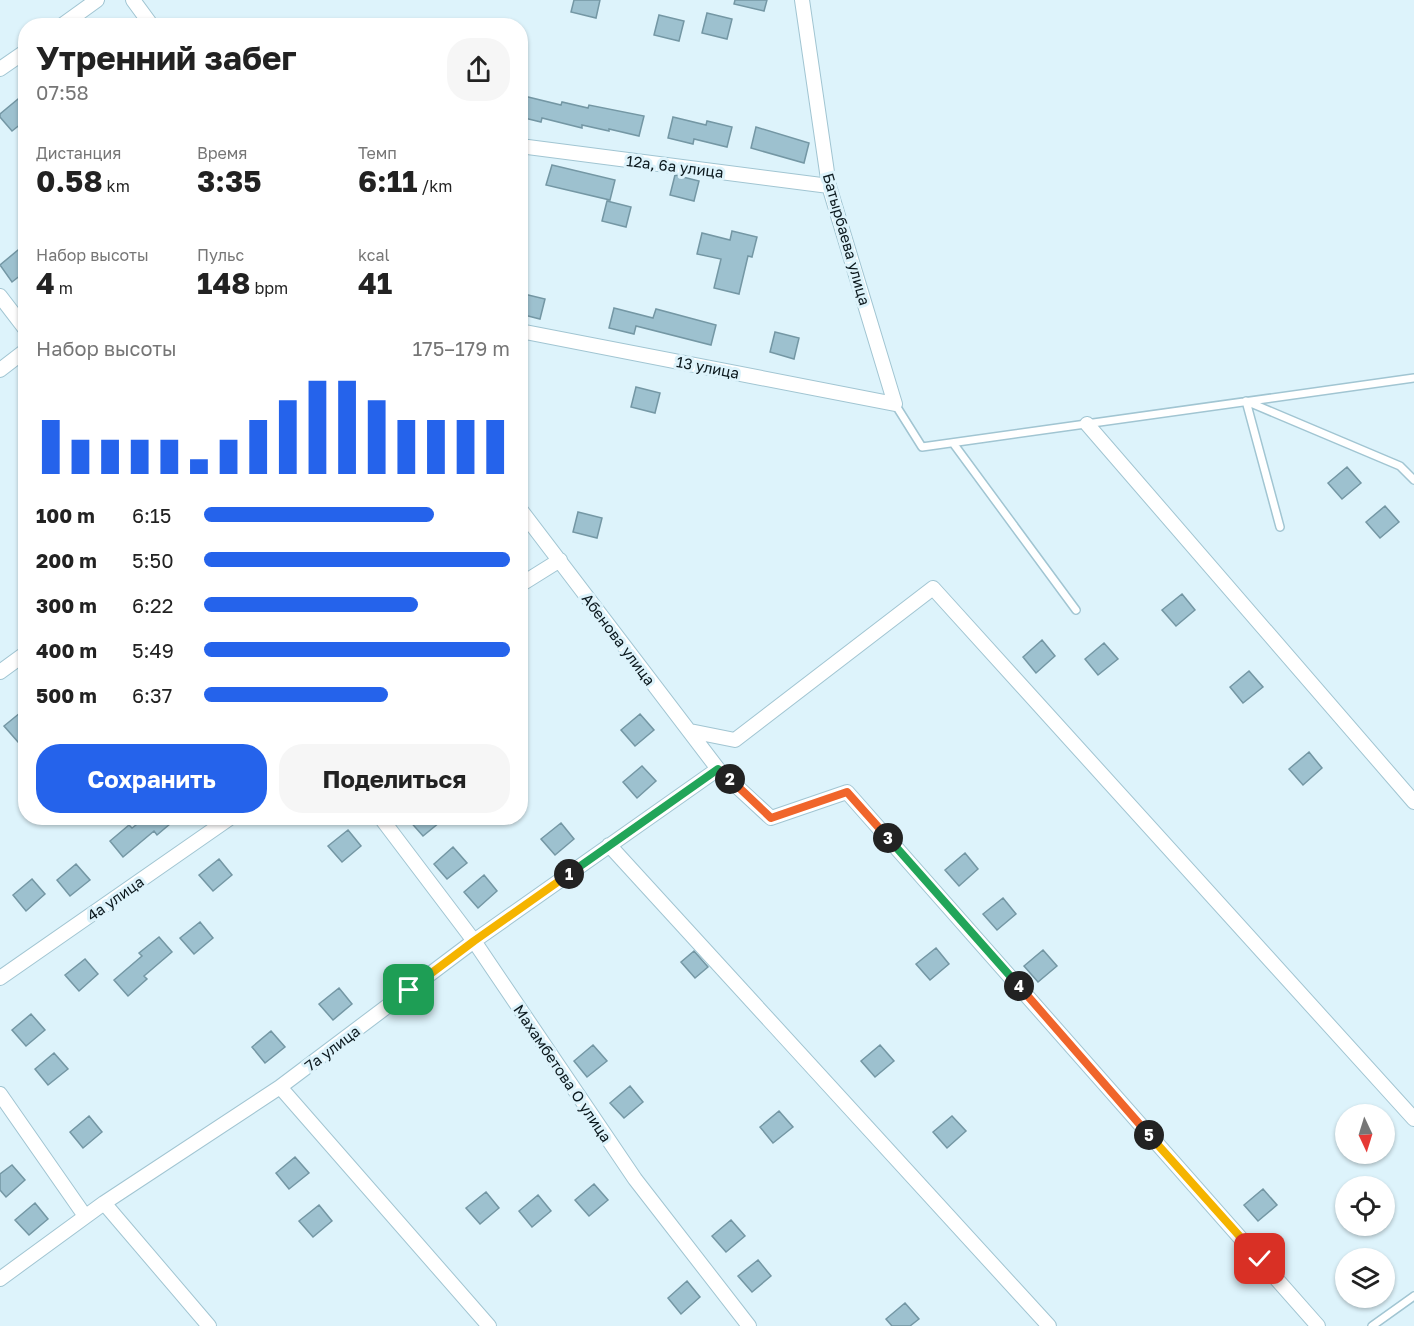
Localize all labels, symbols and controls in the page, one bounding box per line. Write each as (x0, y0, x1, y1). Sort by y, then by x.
text: Утренний забег (36, 38, 297, 77)
button: share (447, 38, 510, 101)
text: 07:58 (36, 80, 89, 104)
text: Дистанция (36, 143, 121, 163)
text: Время (197, 143, 247, 163)
text: Темп (358, 143, 397, 163)
street label: 12а, 6а улица (625, 151, 725, 181)
text: 0.58 (36, 163, 103, 199)
text: 3:35 (197, 163, 262, 199)
text: 6:11 (358, 163, 418, 199)
street label: Батырбаева улица (820, 171, 874, 307)
text: km (103, 176, 130, 196)
text: /km (418, 176, 452, 196)
text: Набор высоты (36, 245, 149, 265)
text: Пульс (197, 245, 244, 265)
text: kcal (358, 245, 390, 265)
text: 4 (36, 265, 55, 301)
text: 148 (197, 265, 250, 301)
text: 41 (358, 265, 392, 301)
text: m (55, 278, 73, 298)
text: bpm (250, 278, 288, 298)
text: Набор высоты (36, 336, 177, 360)
text: 175–179 m (412, 336, 510, 360)
street label: 13 улица (675, 352, 741, 382)
text: 100 m (36, 503, 95, 527)
text: 6:15 (132, 503, 171, 527)
text: 200 m (36, 548, 97, 572)
text: 5:50 (132, 548, 174, 572)
street label: Абенова улица (579, 590, 659, 688)
text: 300 m (36, 593, 97, 617)
text: 6:22 (132, 593, 173, 617)
text: 400 m (36, 638, 97, 662)
text: 5:49 (132, 638, 174, 662)
text: 500 m (36, 683, 97, 707)
text: 6:37 (132, 683, 172, 707)
button: Сохранить (36, 744, 267, 813)
button: Поделиться (279, 744, 510, 813)
pin: 2 (715, 764, 745, 794)
text: 2 (725, 769, 735, 789)
pin: 3 (873, 823, 903, 853)
text: 3 (883, 828, 893, 848)
pin: 1 (554, 859, 584, 889)
text: 1 (565, 864, 573, 884)
street label: 4а улица (83, 872, 147, 924)
pin (383, 964, 434, 1015)
pin: 4 (1004, 971, 1034, 1001)
icon: arrive (392, 973, 425, 1006)
text: 4 (1014, 976, 1024, 996)
street label: Махамбетова О улица (510, 1001, 616, 1145)
street label: 7а улица (301, 1022, 363, 1074)
north arrow (1335, 1104, 1395, 1164)
map controls (1335, 1104, 1395, 1308)
pin: 5 (1134, 1120, 1164, 1150)
text: 5 (1144, 1125, 1154, 1145)
button: locate (1335, 1176, 1395, 1236)
pin (1234, 1233, 1285, 1284)
icon: check (1243, 1242, 1276, 1275)
button: layers (1335, 1248, 1395, 1308)

